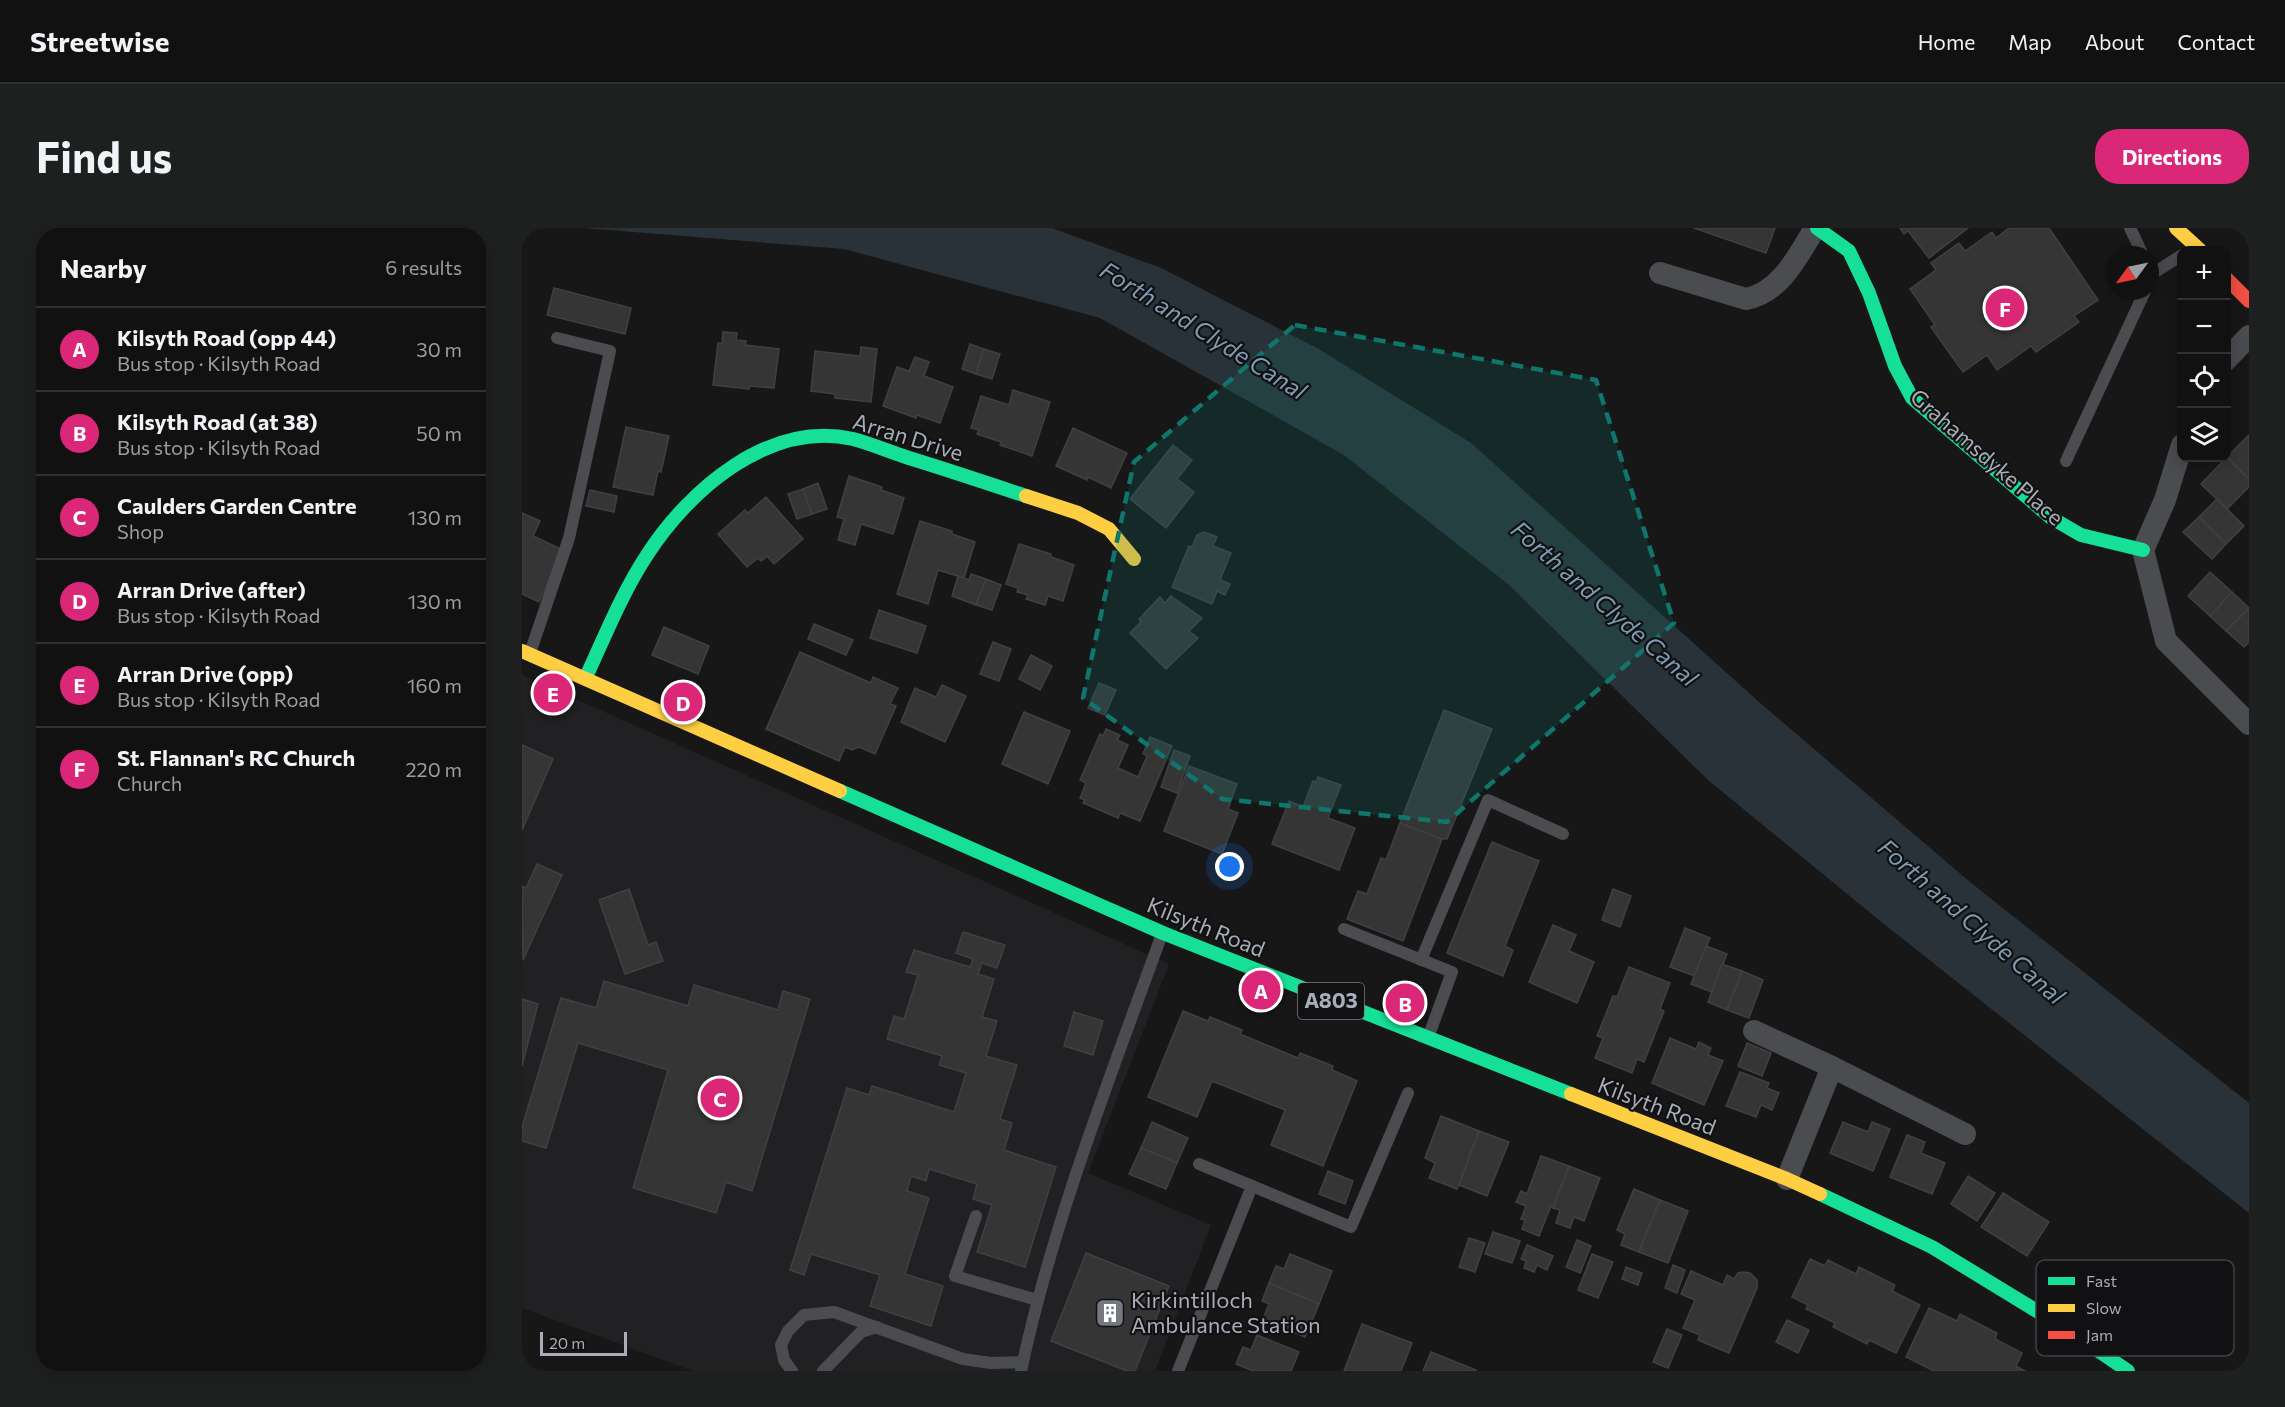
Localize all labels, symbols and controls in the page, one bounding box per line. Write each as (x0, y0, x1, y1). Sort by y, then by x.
text: Streetwise (30, 24, 170, 58)
text: Home (1918, 29, 1975, 54)
text: Map (2008, 29, 2052, 54)
text: About (2085, 29, 2144, 54)
text: Contact (2177, 29, 2255, 54)
button: Directions (2095, 129, 2249, 184)
text: Find us (36, 130, 172, 182)
north arrow (2105, 246, 2159, 300)
map controls (2177, 246, 2231, 462)
button: + (2177, 246, 2231, 300)
text: Nearby (60, 252, 147, 283)
text: 6 results (385, 255, 462, 279)
water label: Forth and Clyde Canal (1095, 255, 1313, 405)
pin: F (1986, 286, 2024, 331)
button: − (2177, 300, 2231, 354)
text: Kilsyth Road (opp 44) (117, 324, 336, 351)
text: A (72, 337, 87, 361)
text: 30 m (416, 337, 462, 361)
text: Bus stop · Kilsyth Road (117, 351, 320, 375)
button: locate (2177, 354, 2231, 408)
street label: Grahamsdyke Place (1905, 383, 2069, 531)
street label: Arran Drive (850, 407, 967, 466)
text: Kilsyth Road (at 38) (117, 408, 318, 435)
button: layers (2177, 408, 2231, 462)
text: B (73, 421, 86, 445)
text: 50 m (416, 421, 462, 445)
text: Bus stop · Kilsyth Road (117, 435, 320, 459)
text: Caulders Garden Centre (117, 492, 357, 519)
text: C (73, 505, 86, 529)
text: 130 m (408, 505, 462, 529)
water label: Forth and Clyde Canal (1506, 514, 1705, 692)
text: Shop (117, 519, 164, 543)
text: Arran Drive (after) (117, 576, 306, 603)
text: D (72, 589, 87, 613)
text: 130 m (408, 589, 462, 613)
text: Bus stop · Kilsyth Road (117, 603, 320, 627)
text: Arran Drive (opp) (117, 660, 293, 687)
pin: E (534, 670, 573, 716)
text: E (74, 673, 85, 697)
text: 160 m (407, 673, 462, 697)
pin: D (664, 680, 702, 724)
text: Bus stop · Kilsyth Road (117, 687, 320, 711)
text: St. Flannan's RC Church (117, 744, 355, 771)
text: F (74, 757, 85, 781)
text: 220 m (406, 757, 462, 781)
text: Church (117, 771, 182, 795)
water label: Forth and Clyde Canal (1873, 832, 2072, 1010)
your location (1215, 852, 1244, 881)
street label: Kilsyth Road (1143, 891, 1269, 962)
pin: A (1242, 968, 1280, 1012)
pin: B (1386, 980, 1424, 1026)
road number: A803 (1298, 983, 1364, 1019)
street label: Kilsyth Road (1594, 1071, 1720, 1140)
pin: C (700, 1076, 740, 1120)
legend (2036, 1260, 2234, 1356)
text: Fast (2086, 1271, 2117, 1290)
place label: Kirkintilloch Ambulance Station (1131, 1286, 1321, 1338)
building icon: Kirkintilloch Ambulance Station (1094, 1297, 1126, 1329)
text: Slow (2086, 1298, 2122, 1317)
text: Jam (2086, 1325, 2113, 1344)
scale bar (540, 1329, 627, 1356)
text: 20 m (549, 1333, 585, 1352)

